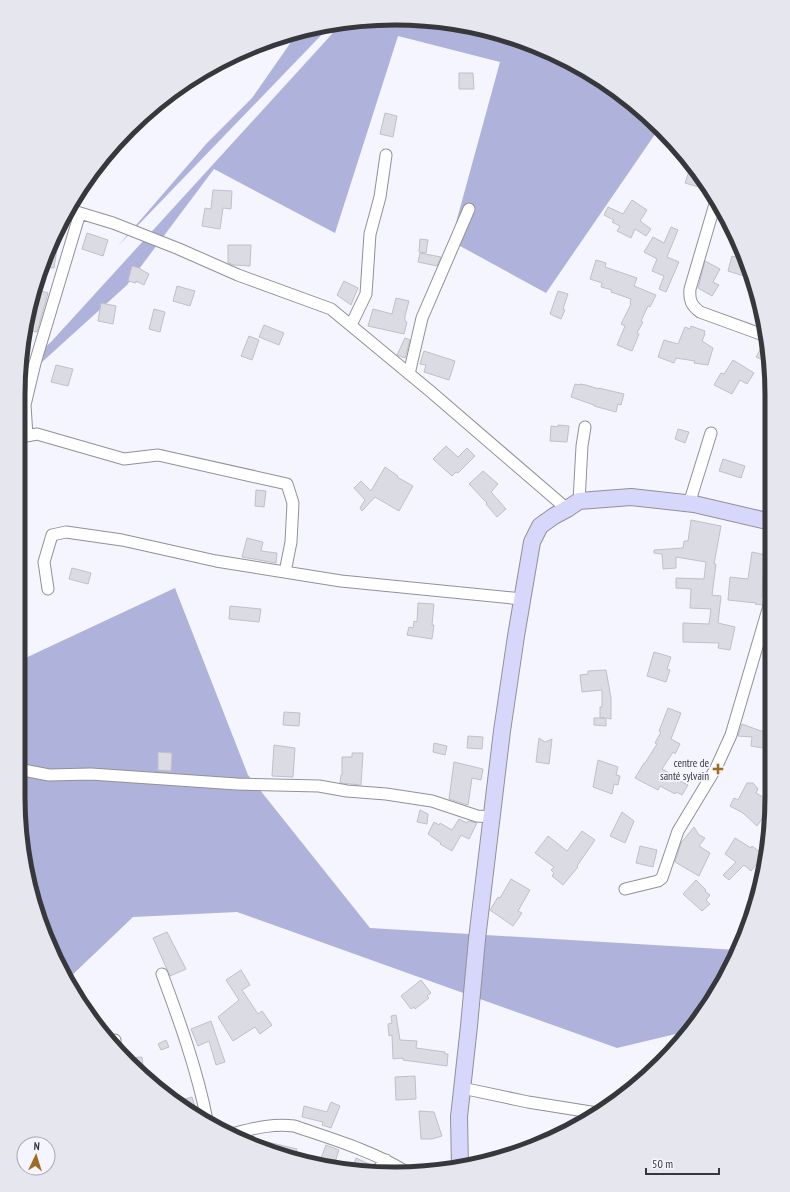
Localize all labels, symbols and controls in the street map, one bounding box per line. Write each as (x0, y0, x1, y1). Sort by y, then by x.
place label: centre de santé sylvain (660, 756, 709, 783)
marker: centre de santé sylvain (712, 763, 724, 775)
north arrow (16, 1136, 56, 1176)
text: N (33, 1139, 40, 1153)
scale bar (646, 1150, 719, 1176)
text: 50 m (652, 1156, 673, 1171)

